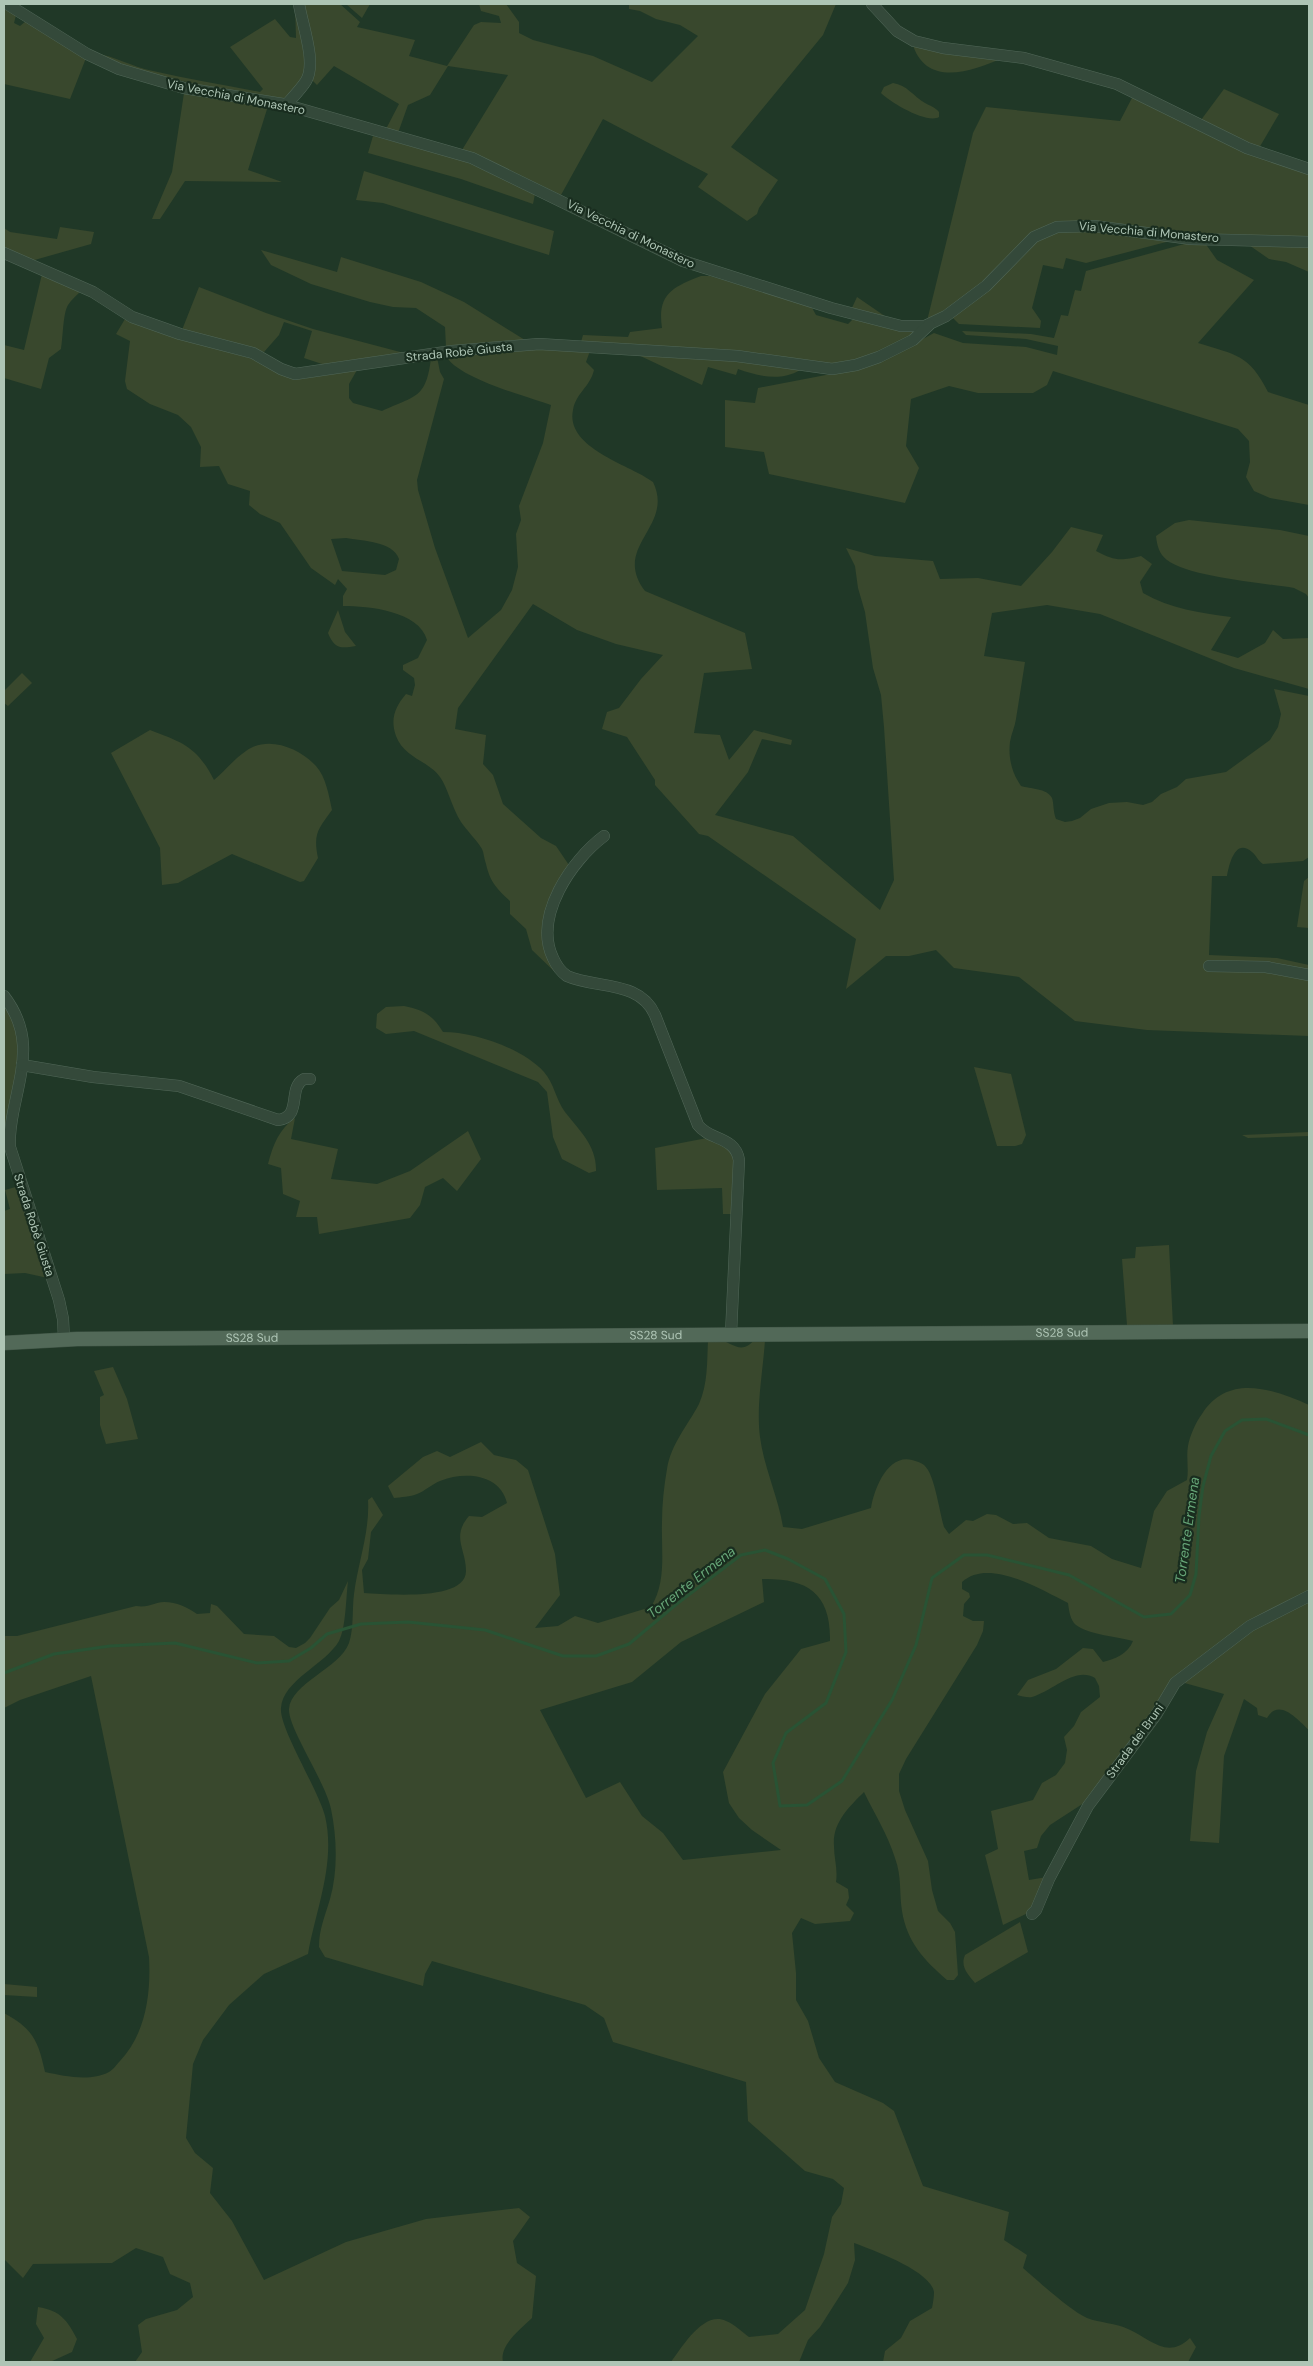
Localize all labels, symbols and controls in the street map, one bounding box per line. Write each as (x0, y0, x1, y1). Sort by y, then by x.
street label: Via Vecchia di Monastero (165, 76, 307, 118)
street label: Via Vecchia di Monastero (564, 196, 698, 272)
street label: Via Vecchia di Monastero (1078, 218, 1220, 246)
street label: Strada Robè Giusta (405, 338, 513, 366)
street label: Strada Robè Giusta (10, 1172, 58, 1278)
street label: SS28 Sud (1036, 1324, 1088, 1341)
street label: SS28 Sud (630, 1327, 682, 1343)
street label: SS28 Sud (226, 1330, 278, 1346)
water label: Torrente Ermena (1171, 1475, 1203, 1584)
water label: Torrente Ermena (643, 1542, 739, 1622)
street label: Strada dei Bruni (1102, 1700, 1168, 1782)

